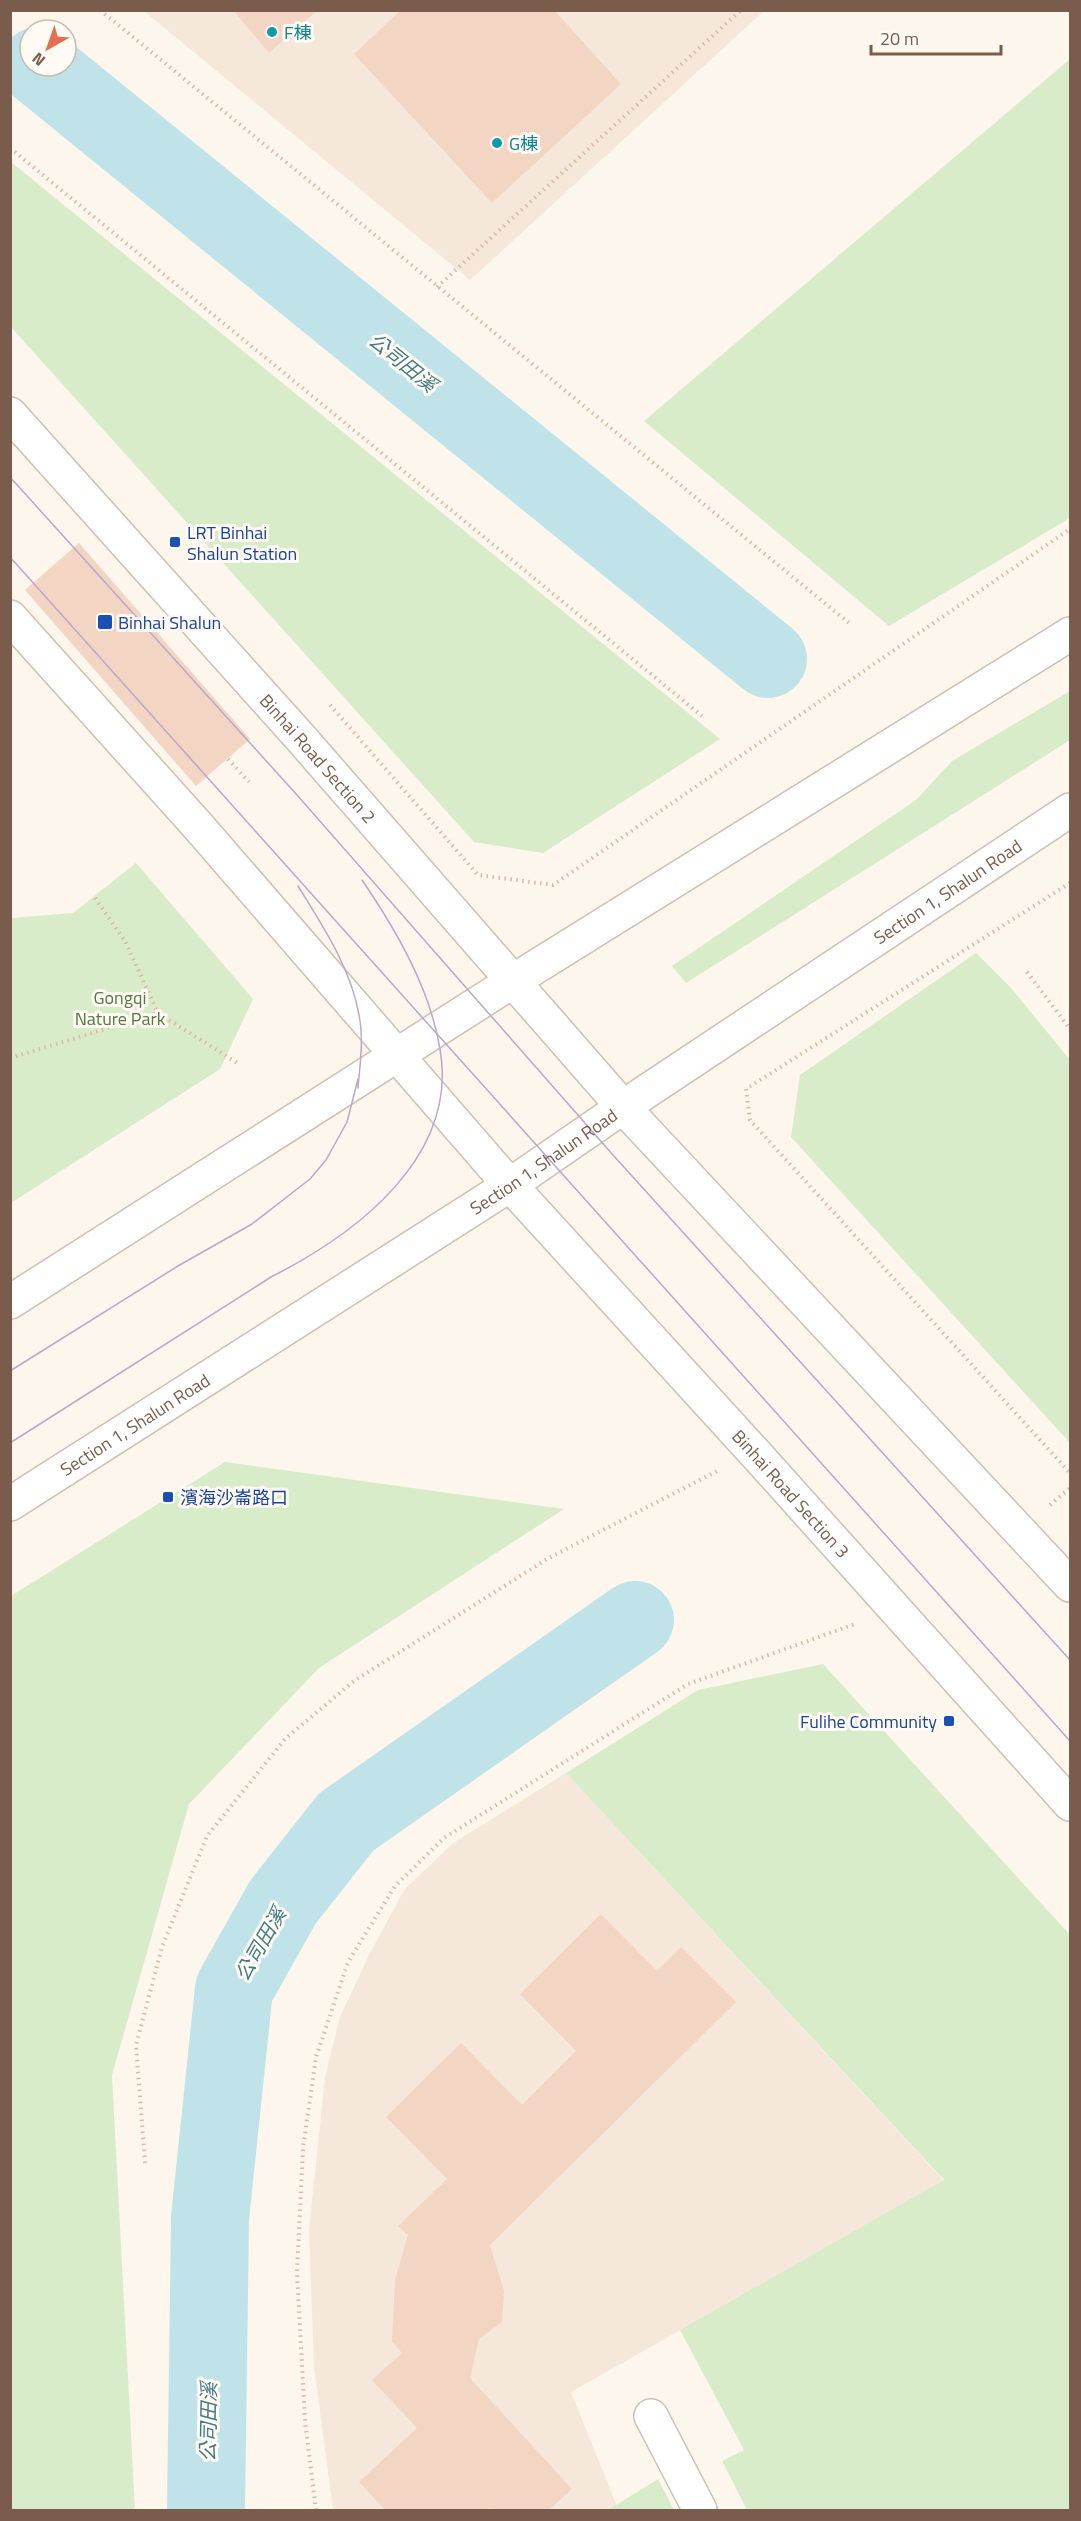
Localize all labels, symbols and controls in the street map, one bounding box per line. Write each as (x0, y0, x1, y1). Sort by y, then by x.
north arrow (18, 18, 78, 78)
scale bar (871, 18, 1002, 56)
place label: F棟 (284, 19, 311, 46)
marker: F棟 (265, 25, 279, 39)
text: 20 m (880, 25, 919, 52)
text: N (26, 47, 50, 72)
place label: G棟 (509, 130, 538, 157)
marker: G棟 (490, 136, 504, 150)
water label: 公司田溪 (362, 325, 446, 401)
place label: LRT Binhai Shalun Station (187, 519, 297, 567)
marker: LRT Binhai Shalun Station (168, 535, 182, 549)
place label: Binhai Shalun (118, 609, 221, 636)
marker: Binhai Shalun (96, 613, 114, 631)
street label: Binhai Road Section 2 (254, 688, 383, 829)
street label: Section 1, Shalun Road (868, 832, 1027, 951)
park label: Gongqi Nature Park (75, 984, 166, 1032)
street label: Section 1, Shalun Road (464, 1101, 623, 1221)
street label: Section 1, Shalun Road (55, 1366, 215, 1482)
street label: Binhai Road Section 3 (726, 1423, 856, 1564)
place label: 濱海沙崙路口 (180, 1484, 288, 1511)
marker: 濱海沙崙路口 (161, 1490, 175, 1504)
place label: Fulihe Community (800, 1708, 937, 1735)
marker: Fulihe Community (942, 1714, 956, 1728)
water label: 公司田溪 (227, 1899, 295, 1986)
water label: 公司田溪 (192, 2379, 224, 2462)

